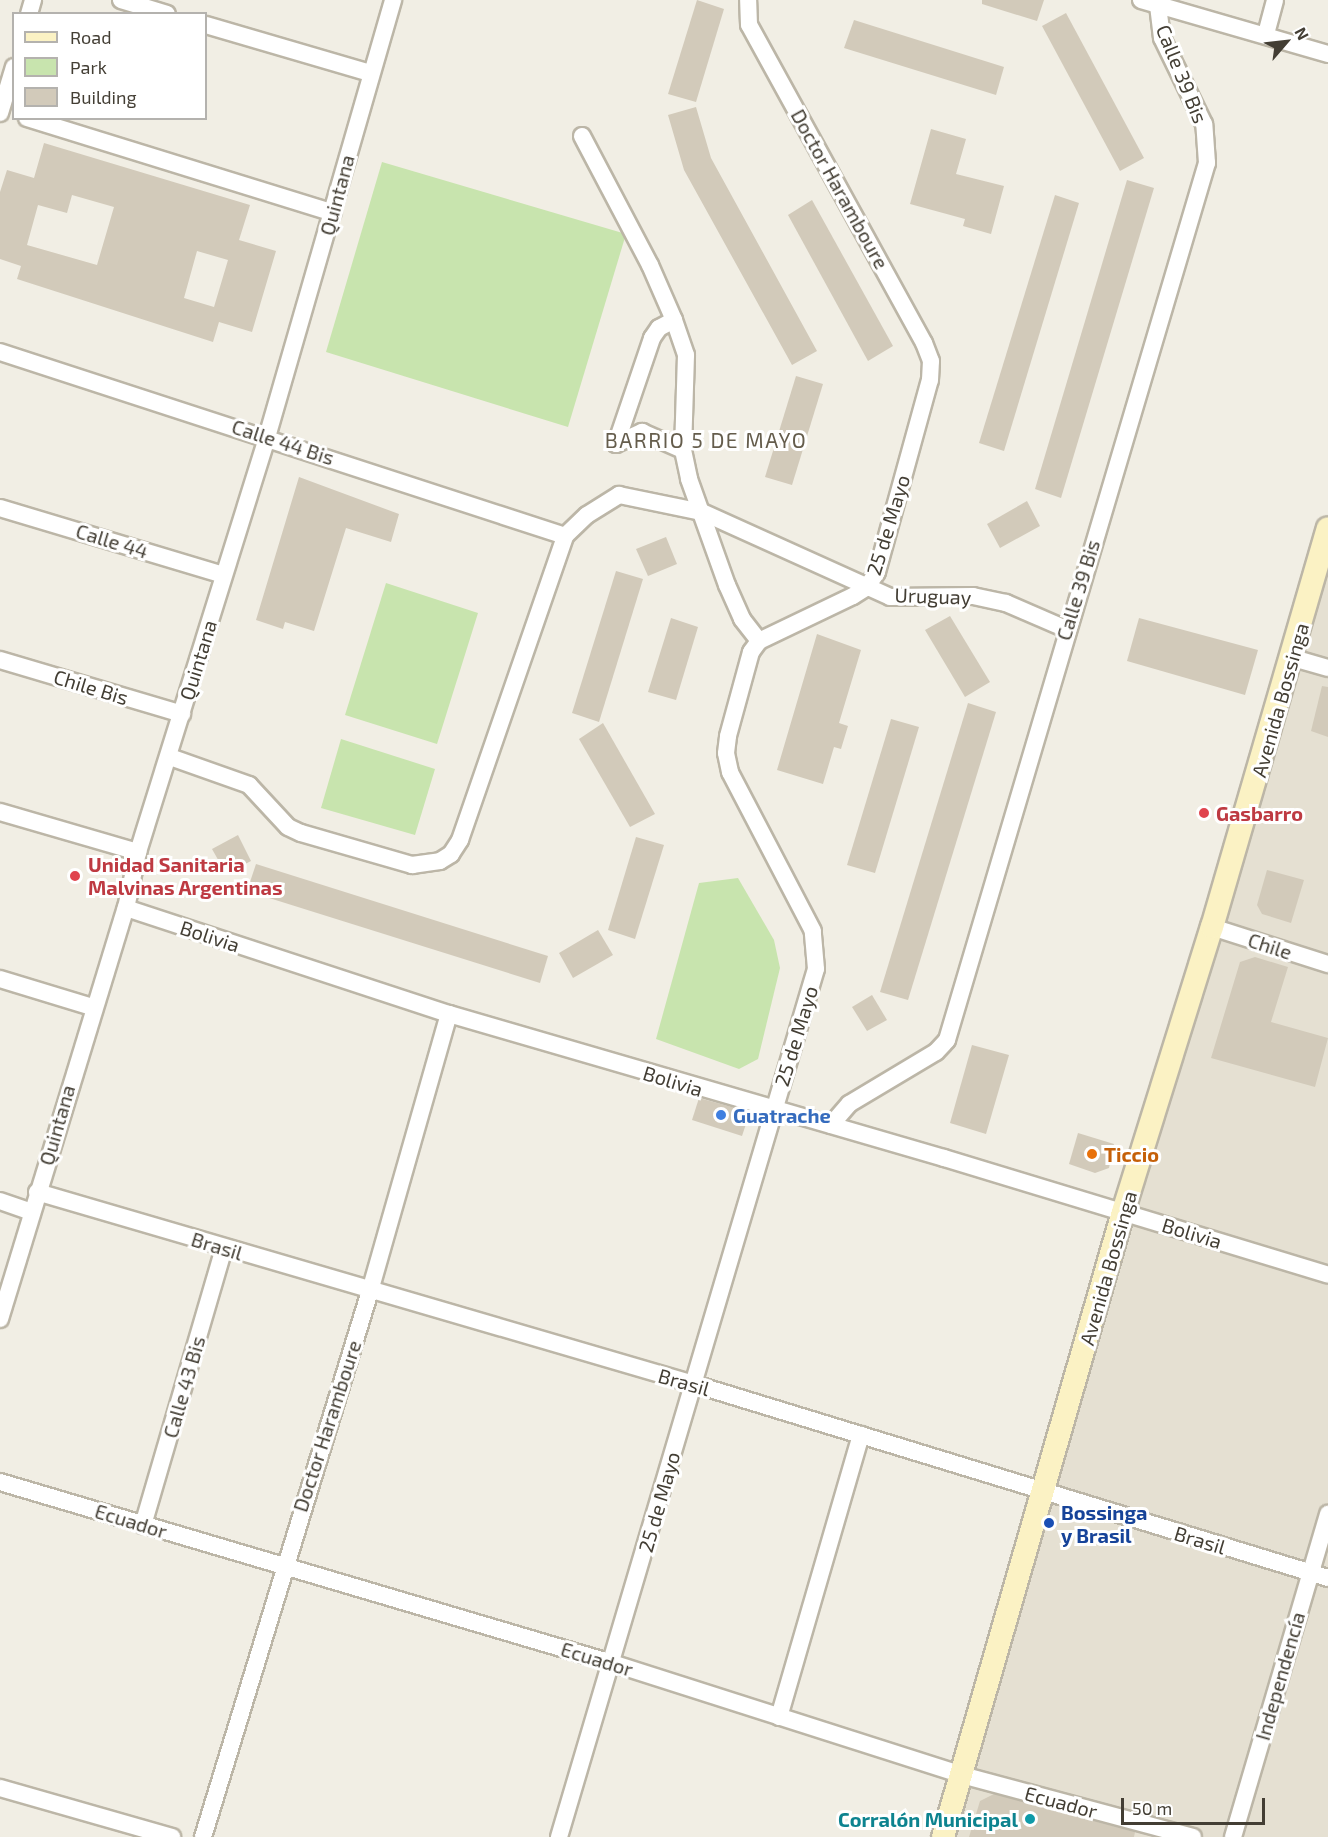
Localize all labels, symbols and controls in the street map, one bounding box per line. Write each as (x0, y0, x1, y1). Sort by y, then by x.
legend (12, 12, 207, 120)
north arrow (1256, 12, 1316, 72)
street label: Calle 39 Bis (1151, 21, 1213, 127)
text: N (1291, 24, 1313, 43)
text: Road (70, 26, 111, 48)
text: Park (70, 56, 107, 78)
text: Building (70, 86, 137, 108)
street label: Doctor Haramboure (786, 105, 894, 273)
street label: Quintana (315, 152, 359, 238)
street label: Calle 44 Bis (229, 414, 337, 470)
district label: BARRIO 5 DE MAYO (605, 427, 807, 453)
street label: 25 de Mayo (861, 472, 915, 578)
street label: Calle 44 (73, 519, 151, 563)
street label: Calle 39 Bis (1051, 537, 1105, 643)
street label: Uruguay (894, 583, 972, 609)
street label: Quintana (174, 617, 222, 703)
street label: Avenida Bossinga (1246, 620, 1314, 780)
street label: Chile Bis (51, 664, 131, 710)
place label: Gasbarro (1216, 801, 1303, 825)
marker: Gasbarro (1197, 806, 1211, 820)
place label: Unidad Sanitaria Malvinas Argentinas (88, 852, 283, 899)
marker: Unidad Sanitaria Malvinas Argentinas (66, 867, 84, 885)
street label: Bolivia (177, 915, 243, 957)
street label: Chile (1245, 928, 1295, 964)
street label: 25 de Mayo (769, 983, 823, 1089)
street label: Bolivia (640, 1061, 706, 1101)
street label: Quintana (34, 1082, 80, 1168)
place label: Guatrache (733, 1103, 831, 1127)
marker: Guatrache (714, 1108, 728, 1122)
place label: Ticcio (1104, 1142, 1159, 1166)
marker: Ticcio (1085, 1147, 1099, 1161)
street label: Avenida Bossinga (1074, 1188, 1142, 1348)
street label: Bolivia (1159, 1213, 1225, 1253)
street label: Brasil (188, 1227, 246, 1265)
street label: Calle 43 Bis (158, 1333, 210, 1441)
street label: Doctor Haramboure (288, 1337, 366, 1515)
street label: Brasil (655, 1363, 713, 1401)
street label: 25 de Mayo (633, 1449, 685, 1555)
street label: Ecuador (92, 1499, 170, 1543)
place label: Bossinga y Brasil (1061, 1500, 1147, 1547)
marker: Bossinga y Brasil (1042, 1516, 1056, 1530)
street label: Brasil (1171, 1521, 1229, 1559)
street label: Independencía (1250, 1609, 1310, 1743)
street label: Ecuador (558, 1637, 636, 1681)
street label: Ecuador (1022, 1781, 1100, 1823)
scale bar (1124, 1786, 1268, 1824)
text: 50 m (1132, 1797, 1172, 1819)
place label: Corralón Municipal (838, 1807, 1018, 1831)
marker: Corralón Municipal (1023, 1812, 1037, 1826)

